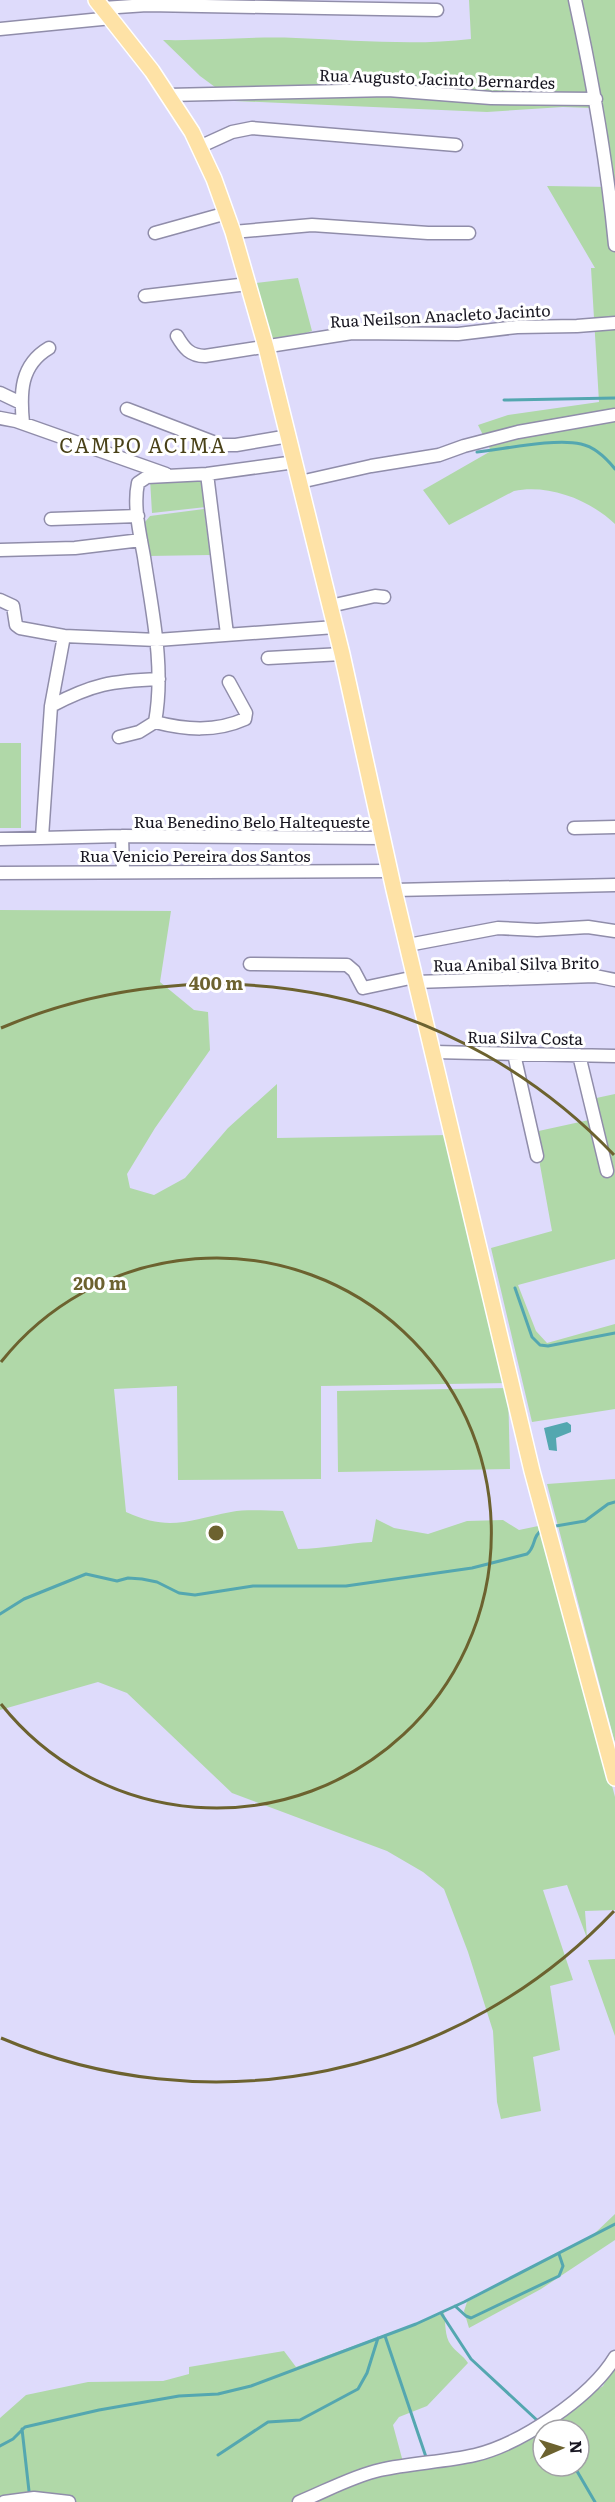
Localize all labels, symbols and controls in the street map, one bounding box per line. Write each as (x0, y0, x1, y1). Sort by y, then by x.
street label: Rua Augusto Jacinto Bernardes (319, 62, 555, 94)
street label: Rua Neilson Anacleto Jacinto (329, 297, 551, 333)
district label: CAMPO ACIMA (59, 429, 227, 459)
street label: Rua Benedino Belo Haltequeste (134, 809, 370, 833)
street label: Rua Venicio Pereira dos Santos (79, 843, 311, 867)
street label: Rua Anibal Silva Brito (433, 950, 599, 976)
text: 400 m (189, 969, 243, 996)
street label: Rua Silva Costa (467, 1024, 584, 1050)
text: 200 m (73, 1269, 127, 1296)
centre of rings (206, 1523, 226, 1543)
north arrow (531, 2418, 591, 2478)
text: N (565, 2440, 589, 2455)

